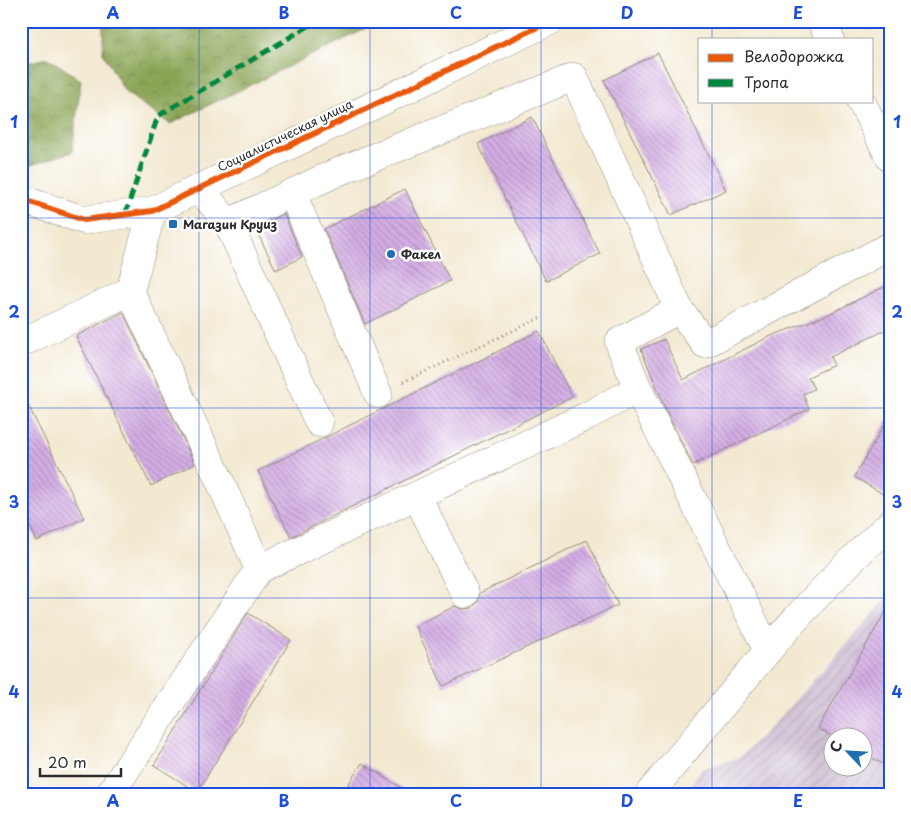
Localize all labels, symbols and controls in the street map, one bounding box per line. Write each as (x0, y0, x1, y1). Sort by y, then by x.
text: A (107, 0, 120, 24)
text: B (279, 0, 290, 24)
text: C (450, 0, 462, 24)
text: D (621, 0, 633, 24)
text: E (793, 0, 803, 24)
legend (698, 38, 874, 102)
text: Велодорожка (744, 44, 845, 67)
text: Тропа (744, 70, 789, 93)
street label: Социалистическая улица (214, 94, 356, 176)
text: 1 (10, 109, 18, 133)
text: 1 (893, 109, 901, 133)
place label: Магазин Круиз (183, 215, 277, 233)
marker: Магазин Круиз (167, 218, 179, 230)
place label: Факел (401, 245, 441, 263)
marker: Факел (385, 248, 397, 260)
text: 2 (8, 299, 20, 323)
text: 2 (891, 299, 903, 323)
text: 3 (9, 489, 19, 513)
text: 3 (892, 489, 902, 513)
text: 4 (9, 679, 20, 703)
text: 4 (892, 679, 903, 703)
north arrow (824, 728, 874, 778)
text: С (824, 737, 848, 756)
scale bar (40, 745, 121, 777)
text: 20 m (48, 750, 87, 773)
text: A (107, 788, 120, 812)
text: B (279, 788, 290, 812)
text: C (450, 788, 462, 812)
text: D (621, 788, 633, 812)
text: E (793, 788, 803, 812)

